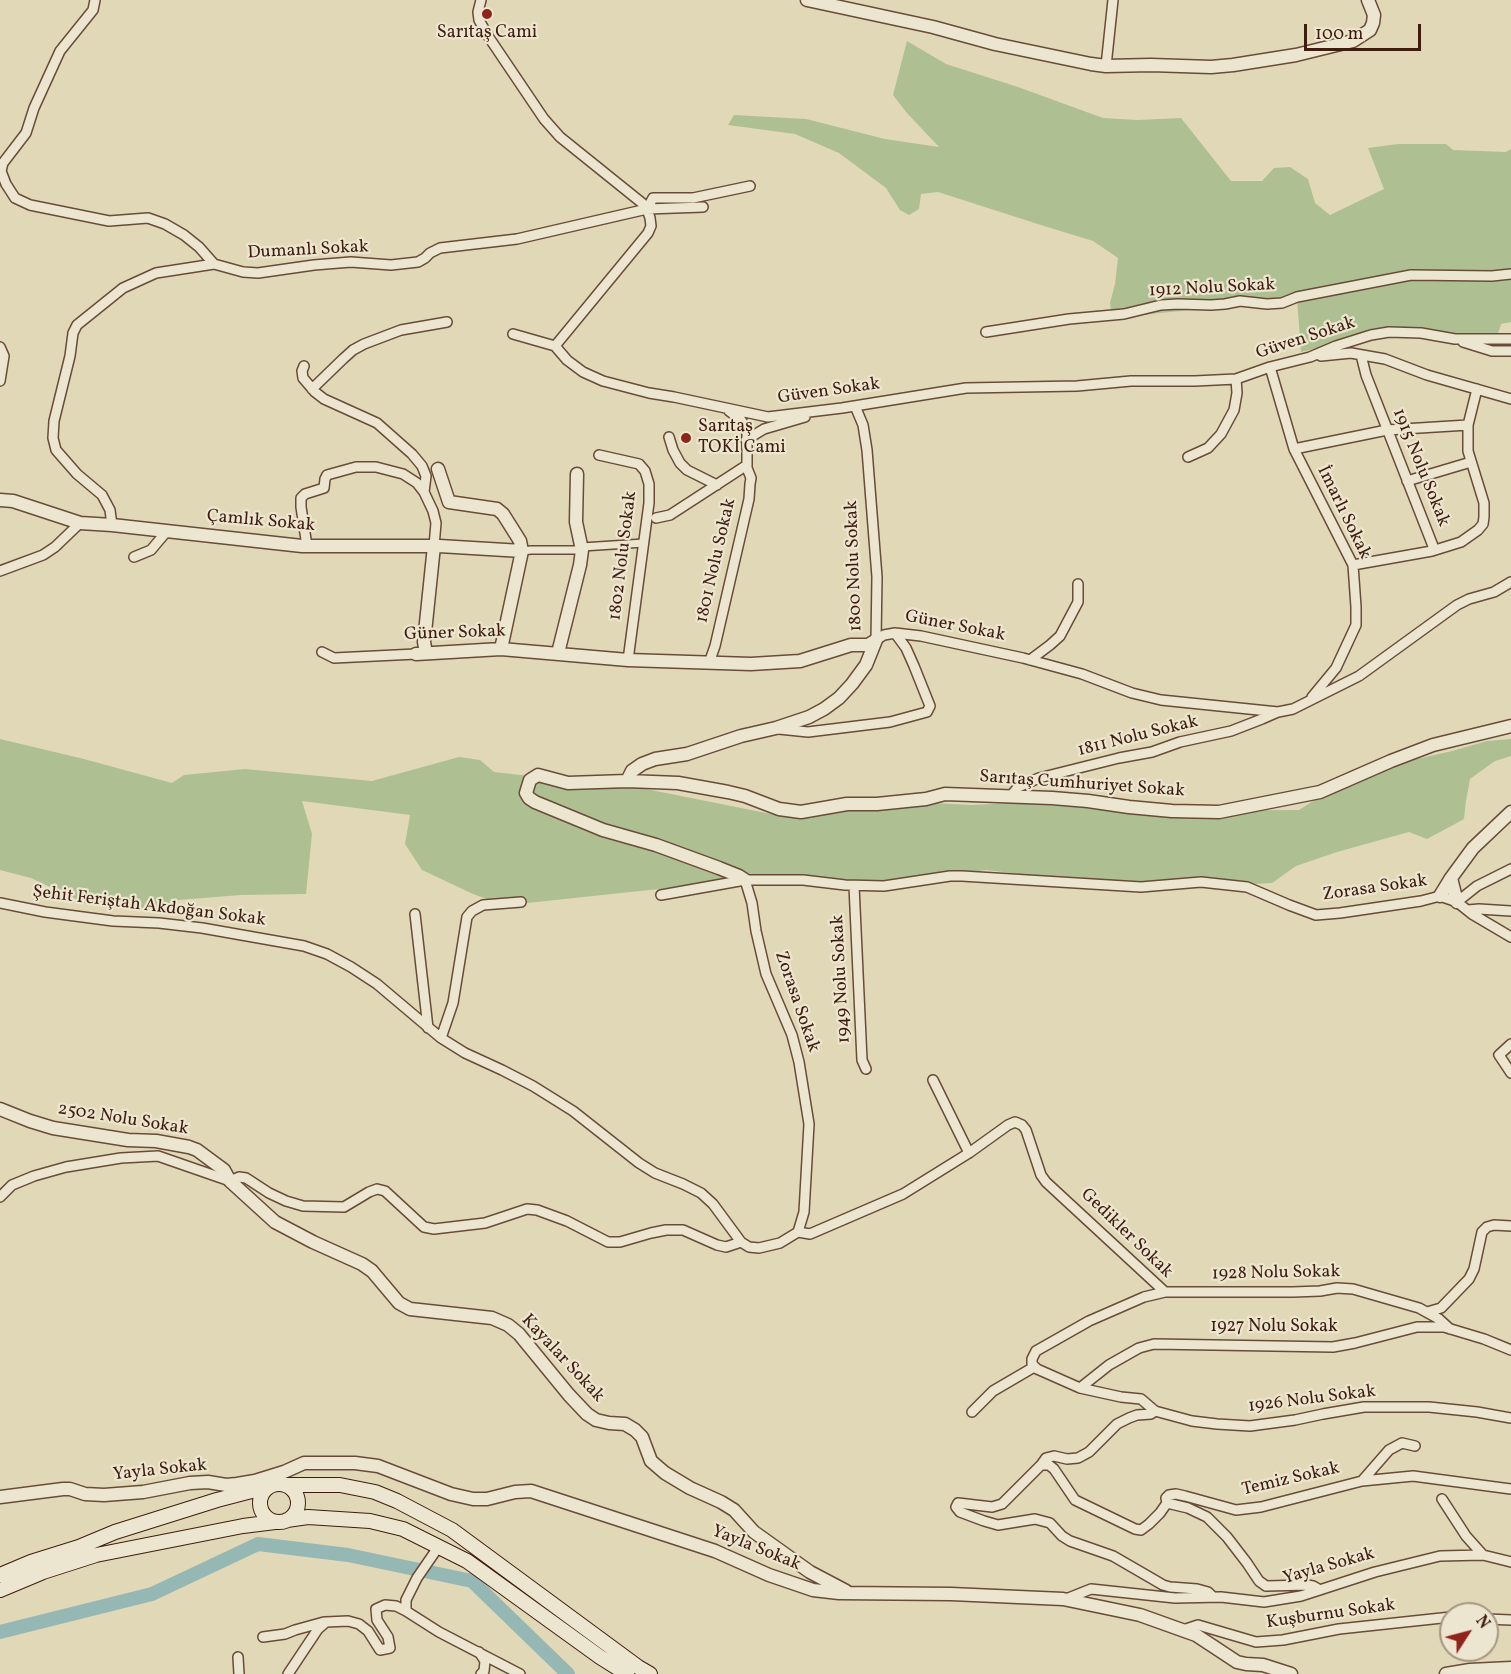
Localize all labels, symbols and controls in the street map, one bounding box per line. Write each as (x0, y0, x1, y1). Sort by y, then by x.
marker: Sarıtaş Cami (480, 7, 494, 21)
scale bar (1307, 12, 1424, 50)
text: 100 m (1315, 22, 1364, 47)
place label: Sarıtaş Cami (437, 23, 537, 45)
street label: Dumanlı Sokak (247, 237, 369, 265)
street label: 1912 Nolu Sokak (1148, 275, 1276, 303)
street label: Güven Sokak (1254, 313, 1358, 365)
street label: Güven Sokak (777, 374, 881, 410)
street label: 1915 Nolu Sokak (1387, 406, 1453, 530)
place label: Sarıtaş TOKİ Cami (698, 417, 786, 460)
marker: Sarıtaş TOKİ Cami (679, 431, 693, 445)
street label: İmarlı Sokak (1311, 463, 1375, 563)
street label: 1802 Nolu Sokak (605, 490, 643, 622)
street label: 1801 Nolu Sokak (692, 497, 742, 625)
street label: 1800 Nolu Sokak (842, 500, 868, 632)
street label: Çamlık Sokak (206, 507, 316, 537)
street label: Güner Sokak (903, 607, 1007, 647)
street label: Güner Sokak (404, 621, 506, 647)
street label: 1811 Nolu Sokak (1075, 712, 1201, 762)
street label: Sarıtaş Cumhuriyet Sokak (978, 767, 1186, 803)
street label: Zorasa Sokak (1321, 871, 1429, 907)
street label: Şehit Feriştah Akdoğan Sokak (31, 882, 267, 932)
street label: 1949 Nolu Sokak (828, 914, 856, 1044)
street label: Zorasa Sokak (769, 949, 823, 1055)
street label: 2502 Nolu Sokak (56, 1099, 190, 1141)
street label: Gedikler Sokak (1075, 1185, 1177, 1283)
street label: 1928 Nolu Sokak (1212, 1262, 1340, 1286)
street label: Kayalar Sokak (516, 1310, 608, 1408)
street label: 1927 Nolu Sokak (1210, 1317, 1338, 1339)
street label: 1926 Nolu Sokak (1247, 1381, 1377, 1419)
street label: Yayla Sokak (112, 1455, 208, 1487)
street label: Temiz Sokak (1240, 1458, 1342, 1502)
street label: Yayla Sokak (708, 1521, 804, 1577)
street label: Yayla Sokak (1281, 1544, 1377, 1590)
street label: Kuşburnu Sokak (1265, 1595, 1397, 1635)
north arrow (1439, 1602, 1499, 1662)
text: N (1470, 1611, 1494, 1634)

